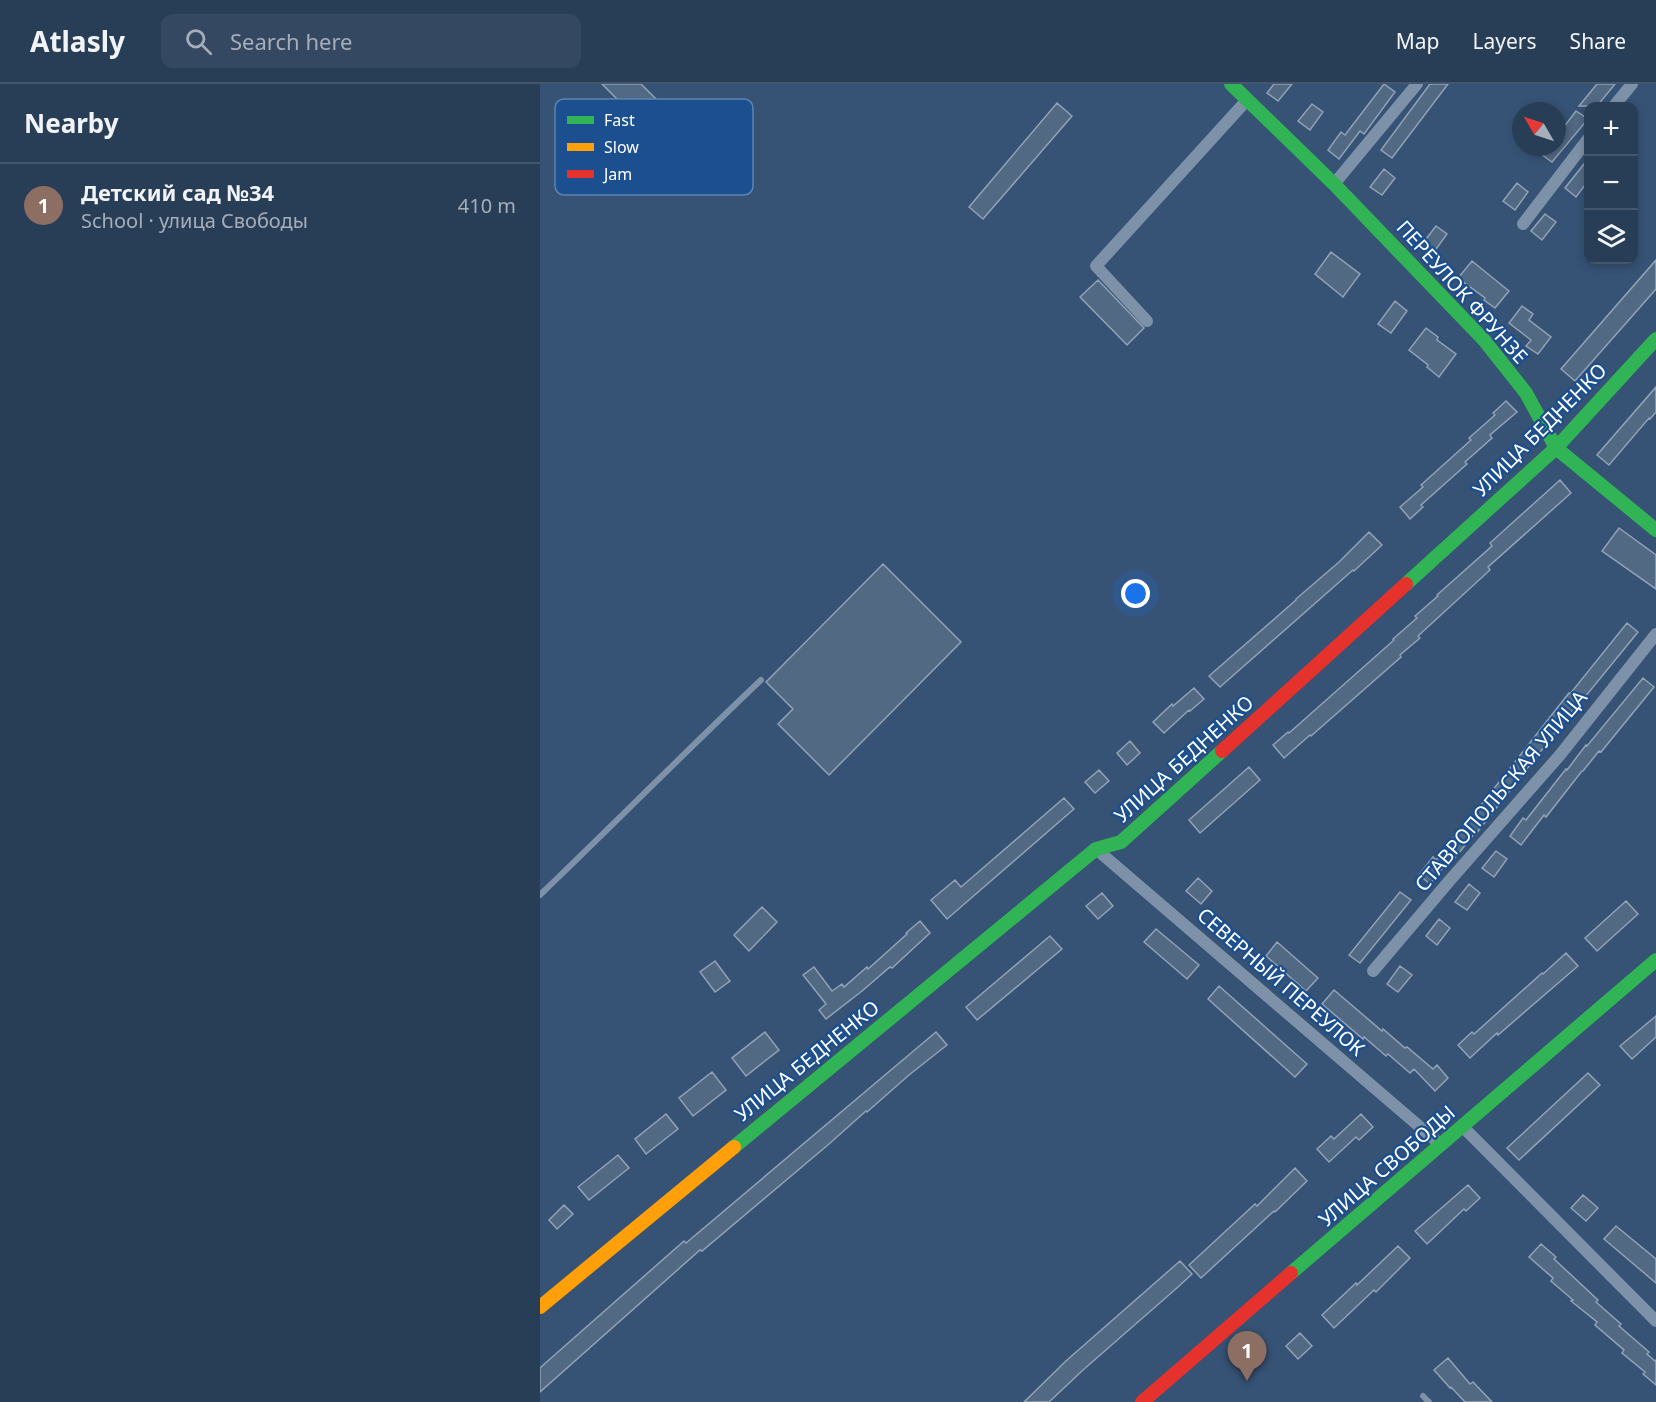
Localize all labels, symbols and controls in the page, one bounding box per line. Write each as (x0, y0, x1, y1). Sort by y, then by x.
search box (161, 14, 581, 68)
text: Atlasly (30, 22, 125, 60)
icon: search (182, 25, 215, 58)
text: Search here (230, 26, 352, 56)
text: Map (1396, 27, 1440, 55)
text: Layers (1473, 27, 1537, 55)
text: Share (1570, 27, 1626, 55)
legend (555, 99, 753, 195)
north arrow (1512, 102, 1566, 156)
map controls (1584, 102, 1638, 264)
button: + (1584, 102, 1638, 156)
text: Nearby (24, 105, 119, 141)
text: Fast (604, 109, 635, 131)
text: Slow (604, 136, 639, 158)
button: − (1584, 156, 1638, 210)
text: Jam (602, 163, 632, 185)
text: Детский сад №34 (81, 177, 274, 207)
text: 1 (38, 192, 49, 219)
text: 410 m (458, 192, 516, 219)
text: School · улица Свободы (81, 207, 308, 234)
button: layers (1584, 210, 1638, 264)
street label: ПЕРЕУЛОК ФРУНЗЕ (1391, 214, 1534, 369)
street label: УЛИЦА БЕДНЕНКО (1467, 357, 1612, 502)
your location (1121, 579, 1150, 608)
street label: СТАВРОПОЛЬСКАЯ УЛИЦА (1408, 684, 1593, 897)
street label: УЛИЦА БЕДНЕНКО (1108, 689, 1259, 828)
street label: СЕВЕРНЫЙ ПЕРЕУЛОК (1192, 901, 1371, 1062)
street label: УЛИЦА БЕДНЕНКО (729, 994, 885, 1127)
street label: УЛИЦА СВОБОДЫ (1313, 1099, 1461, 1232)
pin: 1 (1228, 1332, 1266, 1381)

